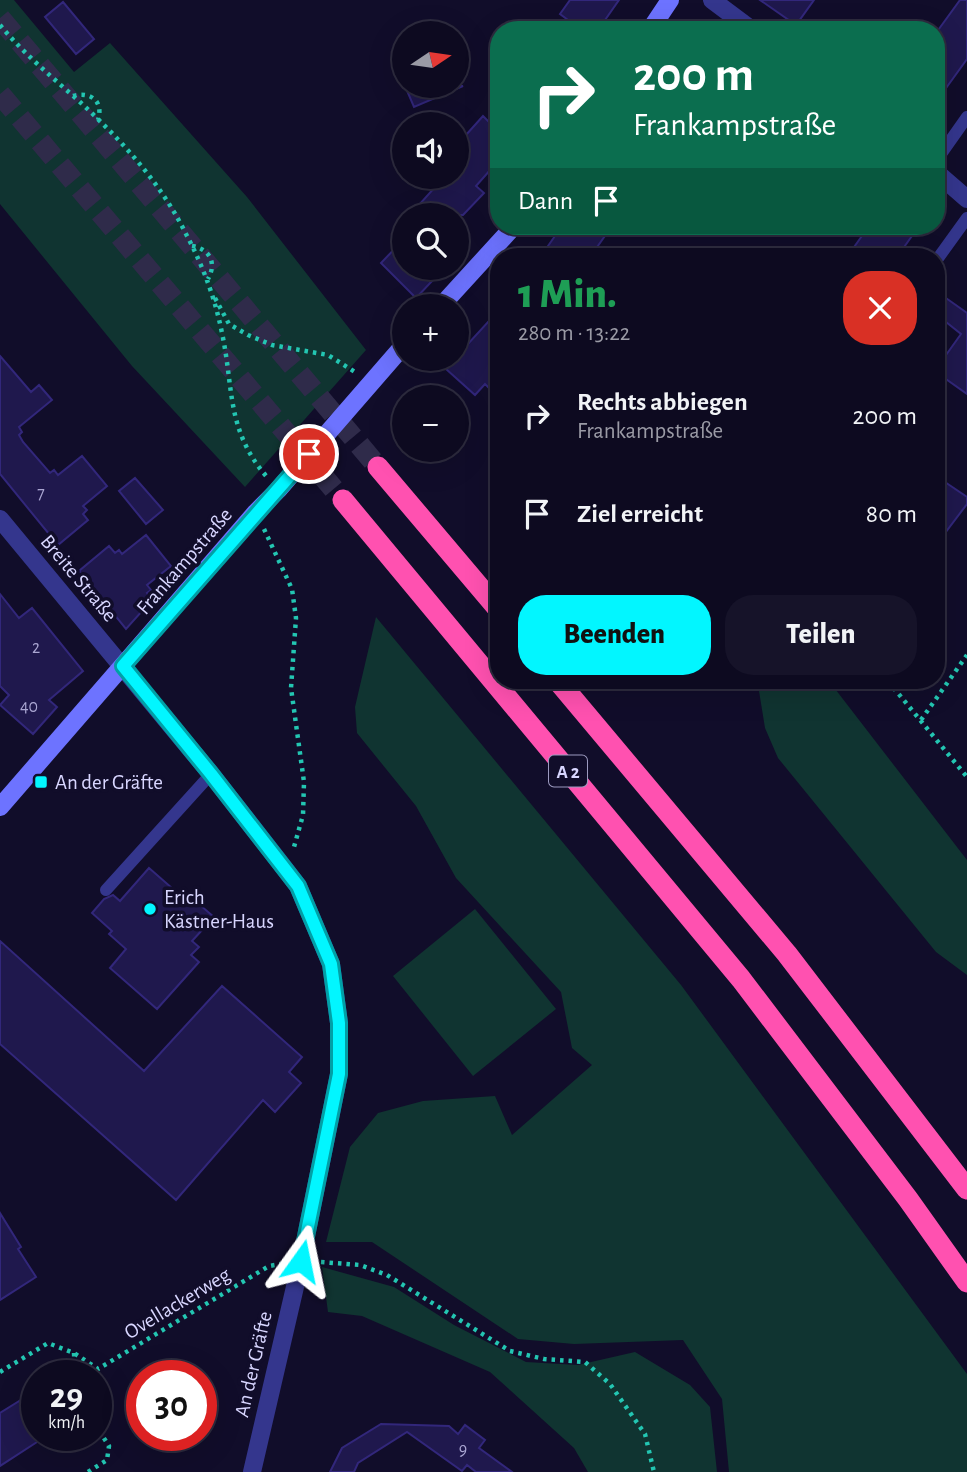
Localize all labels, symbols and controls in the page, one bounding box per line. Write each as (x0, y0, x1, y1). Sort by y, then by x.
north arrow (392, 21, 469, 98)
map controls (392, 21, 469, 462)
icon: right (518, 49, 609, 140)
text: 200 m (633, 51, 754, 100)
text: Frankampstraße (633, 109, 836, 141)
button: sound (392, 112, 469, 189)
icon: arrive (587, 182, 625, 220)
text: Dann (518, 188, 573, 214)
button: search (392, 203, 469, 280)
button: close (843, 271, 917, 345)
text: 1 Min. (518, 273, 617, 315)
button: + (392, 294, 469, 371)
text: 280 m · 13:22 (518, 322, 630, 345)
button: − (392, 385, 469, 462)
text: Rechts abbiegen (577, 389, 748, 415)
icon: right (518, 397, 556, 435)
text: 200 m (853, 403, 917, 429)
text: Frankampstraße (577, 420, 723, 443)
pin (279, 424, 339, 484)
icon: arrive (290, 435, 328, 473)
house number: 7 (37, 485, 45, 503)
icon: arrive (518, 495, 556, 533)
text: Ziel erreicht (577, 501, 703, 527)
text: 80 m (866, 501, 917, 527)
street label: Frankampstraße (133, 504, 236, 619)
street label: Breite Straße (36, 531, 121, 626)
button: Beenden (518, 595, 711, 675)
button: Teilen (725, 595, 917, 675)
house number: 2 (32, 639, 40, 657)
house number: 40 (20, 698, 38, 716)
road number: A 2 (549, 756, 587, 786)
place label: An der Gräfte (55, 772, 163, 793)
marker: An der Gräfte (33, 774, 49, 790)
place label: Erich Kästner-Haus (164, 887, 274, 932)
marker: Erich Kästner-Haus (142, 901, 158, 917)
position arrow (264, 1224, 338, 1298)
street label: Ovellackerweg (121, 1263, 234, 1343)
street label: An der Gräfte (231, 1309, 276, 1419)
speed limit sign: 30 (126, 1360, 217, 1451)
text: 29 (50, 1379, 83, 1414)
text: km/h (48, 1414, 85, 1432)
house number: 9 (459, 1441, 467, 1459)

